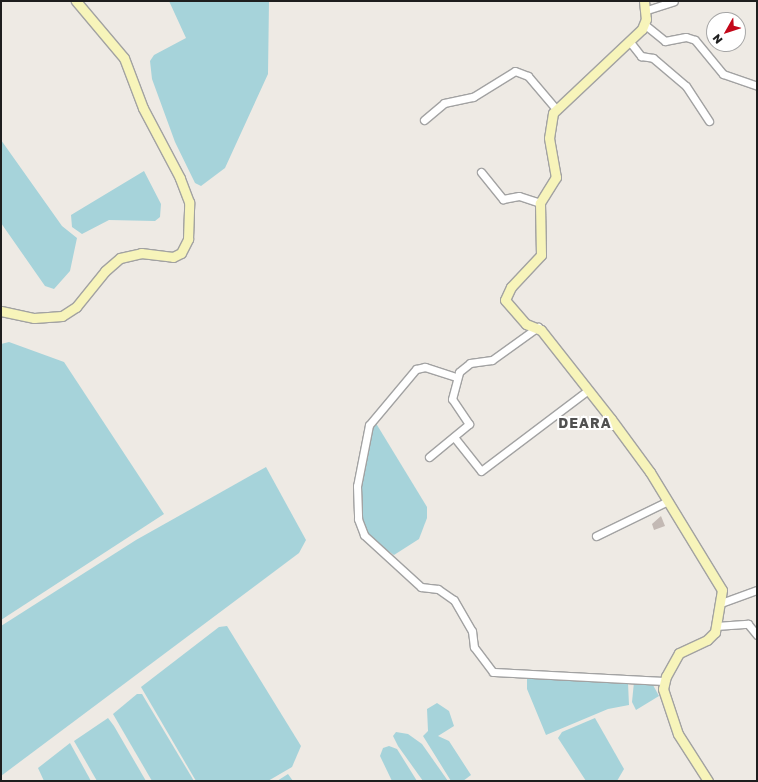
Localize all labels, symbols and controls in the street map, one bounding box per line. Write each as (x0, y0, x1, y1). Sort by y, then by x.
north arrow (706, 12, 746, 52)
text: N (709, 32, 725, 47)
district label: DEARA (558, 415, 612, 431)

